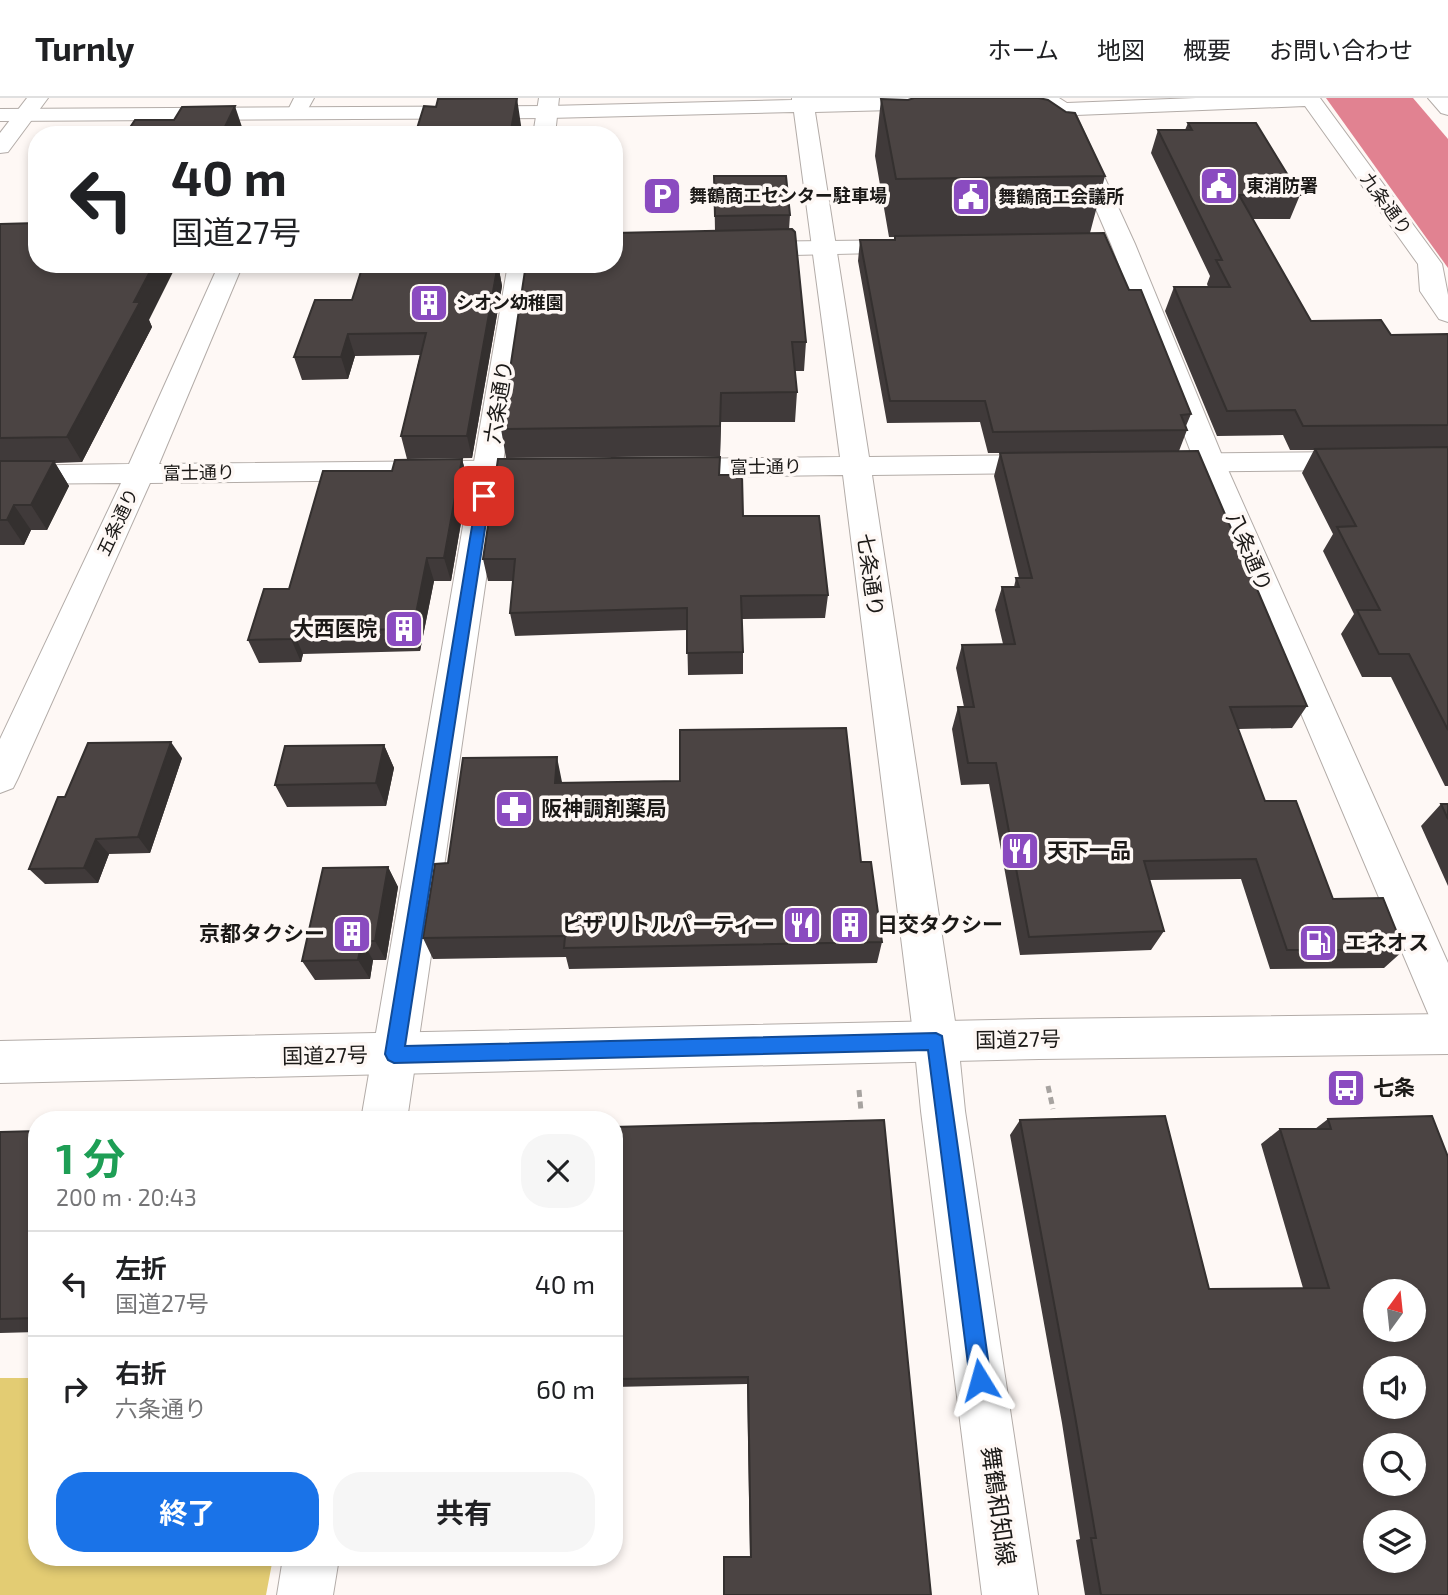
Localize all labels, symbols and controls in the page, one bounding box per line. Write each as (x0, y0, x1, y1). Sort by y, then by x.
text: Turnly (35, 28, 134, 68)
text: ホーム (988, 35, 1059, 64)
text: 地図 (1097, 35, 1145, 64)
text: 概要 (1183, 35, 1231, 64)
text: お問い合わせ (1269, 35, 1413, 64)
text: 40 m (171, 147, 287, 206)
icon: left (56, 154, 147, 245)
public building icon: 東消防署 (1198, 165, 1240, 207)
street label: 九条通り (1357, 168, 1417, 239)
place label: 東消防署 (1246, 174, 1318, 196)
parking icon: 舞鶴商工センター駐車場 (641, 175, 683, 217)
public building icon: 舞鶴商工会議所 (950, 176, 992, 218)
place label: 舞鶴商工センター駐車場 (689, 184, 887, 206)
place label: 舞鶴商工会議所 (998, 185, 1124, 207)
text: 国道27号 (171, 212, 301, 250)
building icon: シオン幼稚園 (408, 282, 450, 324)
place label: シオン幼稚園 (456, 291, 564, 313)
street label: 六条通り (479, 358, 516, 445)
street label: 富士通り (730, 454, 802, 478)
street label: 富士通り (163, 460, 235, 484)
pin (454, 466, 514, 526)
icon: arrive (465, 477, 503, 515)
street label: 五条通り (92, 484, 142, 559)
street label: 八条通り (1222, 508, 1278, 595)
street label: 七条通り (853, 531, 890, 618)
building icon: 大西医院 (383, 608, 425, 650)
place label: 大西医院 (293, 615, 377, 640)
pharmacy icon: 阪神調剤薬局 (493, 788, 535, 830)
place label: 阪神調剤薬局 (541, 795, 667, 820)
restaurant icon: 天下一品 (999, 830, 1041, 872)
place label: 天下一品 (1047, 837, 1131, 862)
restaurant icon: ピザ リトルパーティー (781, 904, 823, 946)
building icon: 日交タクシー (829, 904, 871, 946)
place label: ピザ リトルパーティー (562, 911, 775, 936)
place label: 日交タクシー (877, 911, 1003, 936)
building icon: 京都タクシー (331, 913, 373, 955)
place label: 京都タクシー (199, 920, 325, 945)
fuel station icon: エネオス (1297, 922, 1339, 964)
place label: エネオス (1345, 929, 1429, 954)
street label: 国道27号 (975, 1025, 1061, 1052)
street label: 国道27号 (282, 1041, 368, 1068)
bus stop icon: 七条 (1325, 1067, 1367, 1109)
place label: 七条 (1373, 1074, 1415, 1099)
text: 1 分 (56, 1132, 125, 1182)
button: close (521, 1134, 595, 1208)
text: 200 m · 20:43 (56, 1183, 197, 1211)
text: 左折 (115, 1252, 167, 1283)
icon: left (56, 1265, 94, 1303)
text: 40 m (535, 1268, 595, 1299)
north arrow (1363, 1279, 1426, 1342)
map controls (1363, 1279, 1426, 1573)
text: 国道27号 (115, 1289, 209, 1317)
position arrow (943, 1343, 1017, 1417)
button: sound (1363, 1356, 1426, 1419)
text: 右折 (115, 1357, 167, 1388)
icon: right (56, 1370, 94, 1408)
text: 60 m (536, 1373, 595, 1404)
text: 六条通り (115, 1394, 207, 1422)
button: search (1363, 1433, 1426, 1496)
street label: 舞鶴和知線 (977, 1444, 1022, 1567)
button: 終了 (56, 1472, 319, 1552)
button: 共有 (333, 1472, 595, 1552)
button: layers (1363, 1510, 1426, 1573)

